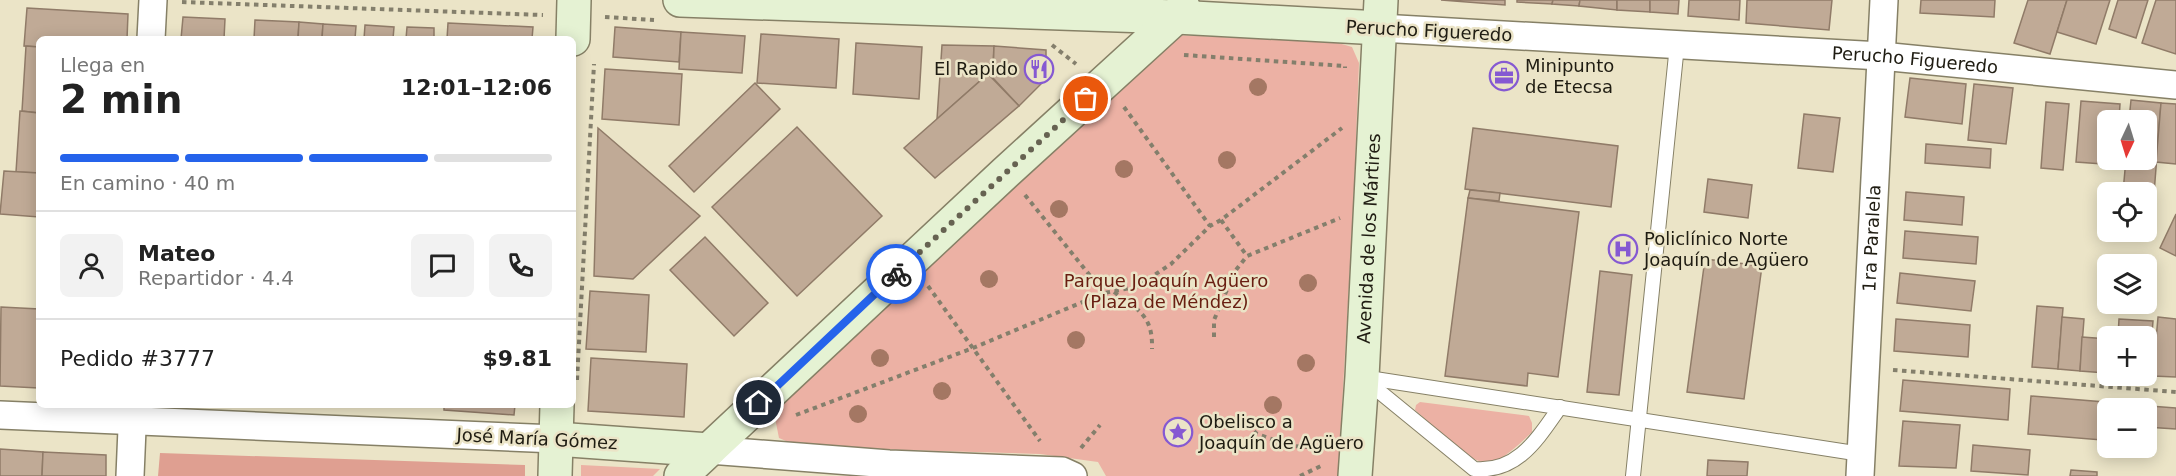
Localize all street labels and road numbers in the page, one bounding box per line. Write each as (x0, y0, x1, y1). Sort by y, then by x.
street label: Perucho Figueredo (1345, 16, 1513, 45)
street label: Perucho Figueredo (1831, 42, 1999, 77)
street label: Avenida de los Mártires (1353, 133, 1384, 344)
street label: 1ra Paralela (1858, 184, 1885, 292)
street label: José María Gómez (455, 424, 618, 453)

